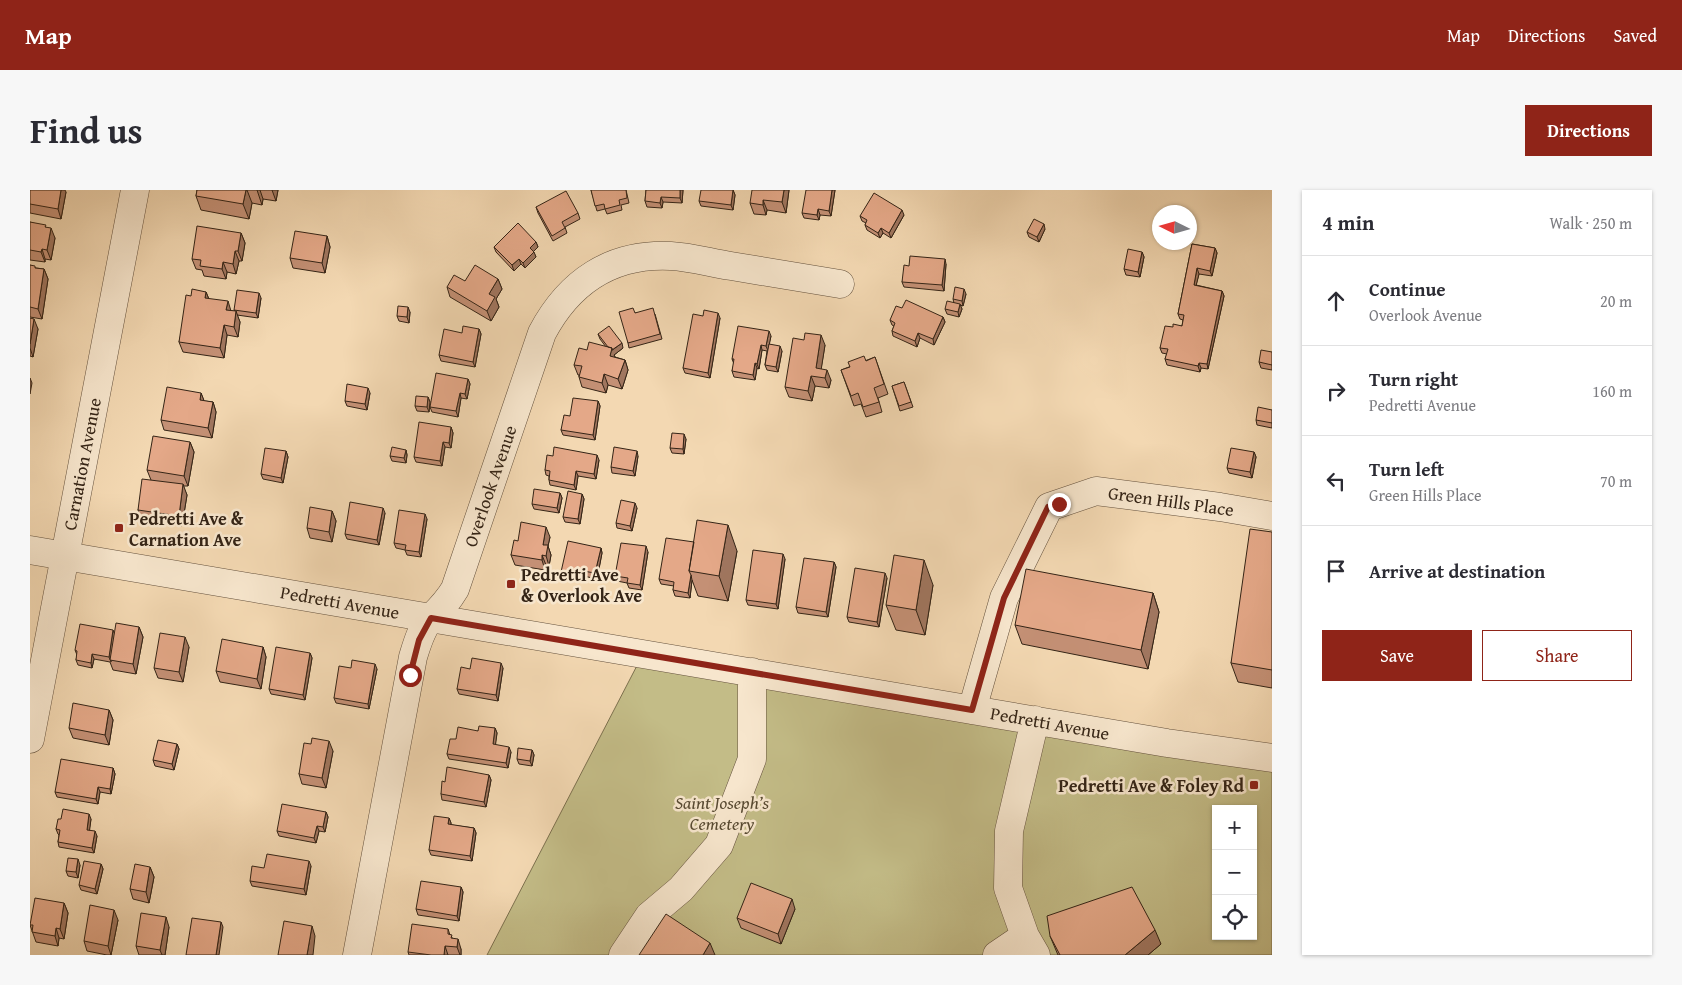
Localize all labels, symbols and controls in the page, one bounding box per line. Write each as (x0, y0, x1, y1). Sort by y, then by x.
text: Map (25, 18, 72, 53)
text: Map (1447, 22, 1480, 49)
text: Directions (1508, 22, 1585, 49)
text: Saved (1613, 22, 1657, 49)
text: Find us (30, 105, 143, 156)
button: Directions (1525, 105, 1652, 156)
north arrow (1152, 205, 1197, 250)
text: 4 min (1322, 207, 1374, 238)
text: Walk · 250 m (1549, 211, 1632, 235)
text: Continue (1369, 275, 1446, 303)
icon: ahead (1322, 287, 1350, 315)
text: 20 m (1600, 289, 1632, 313)
text: Overlook Avenue (1369, 303, 1482, 327)
text: Turn right (1369, 365, 1458, 393)
icon: right (1322, 377, 1350, 405)
text: 160 m (1592, 379, 1632, 403)
text: Pedretti Avenue (1369, 393, 1476, 417)
street label: Carnation Avenue (56, 396, 108, 532)
street label: Overlook Avenue (457, 421, 523, 551)
text: Turn left (1369, 455, 1444, 483)
icon: left (1322, 467, 1350, 495)
text: 70 m (1600, 469, 1632, 493)
street label: Green Hills Place (1106, 479, 1236, 523)
text: Green Hills Place (1369, 483, 1482, 507)
route end (1048, 493, 1071, 516)
place label: Pedretti Ave & Carnation Ave (129, 505, 244, 553)
marker: Pedretti Ave & Carnation Ave (113, 522, 125, 534)
icon: arrive (1322, 557, 1350, 585)
text: Arrive at destination (1369, 557, 1545, 585)
place label: Pedretti Ave & Overlook Ave (521, 561, 642, 609)
street label: Pedretti Avenue (278, 578, 402, 626)
marker: Pedretti Ave & Overlook Ave (505, 578, 517, 590)
button: Save (1322, 630, 1472, 681)
button: Share (1482, 630, 1632, 681)
route start (399, 664, 422, 687)
street label: Pedretti Avenue (988, 699, 1112, 747)
place label: Pedretti Ave & Foley Rd (1058, 772, 1245, 799)
marker: Pedretti Ave & Foley Rd (1248, 779, 1260, 791)
park label: Saint Joseph’s Cemetery (675, 789, 770, 837)
map controls (1212, 805, 1257, 940)
button: + (1212, 805, 1257, 850)
button: − (1212, 850, 1257, 895)
button: locate (1212, 895, 1257, 940)

